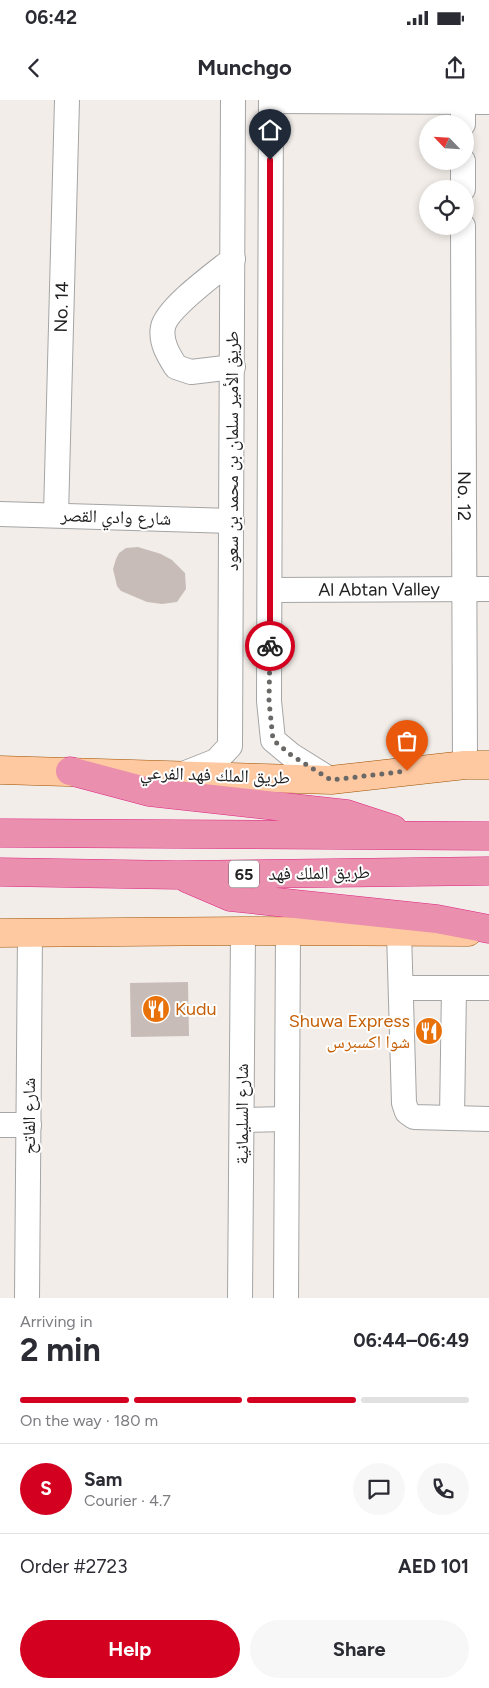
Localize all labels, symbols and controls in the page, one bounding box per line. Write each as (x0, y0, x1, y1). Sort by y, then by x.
text: 06:42 (25, 6, 77, 29)
icon: back (20, 54, 48, 82)
text: Munchgo (197, 54, 292, 81)
icon: share (441, 54, 469, 82)
pin (249, 109, 291, 160)
north arrow (419, 115, 474, 170)
map controls (419, 115, 474, 235)
icon: home (256, 116, 284, 144)
button: locate (419, 180, 474, 235)
street label: No. 14 (50, 281, 73, 333)
street label: طريق الأمير سلمان بن محمد بن سعود (221, 331, 243, 571)
street label: No. 12 (453, 471, 475, 521)
street label: شارع وادي القصر (59, 504, 172, 533)
street label: Al Abtan Valley (318, 578, 440, 601)
courier (245, 621, 295, 671)
icon: bike (256, 632, 284, 660)
pin (386, 720, 428, 771)
icon: bag (393, 727, 421, 755)
street label: طريق الملك فهد الفرعي (139, 761, 290, 792)
road number: 65 (229, 861, 259, 888)
street label: طريق الملك فهد (268, 861, 370, 885)
restaurant icon: Kudu (141, 994, 171, 1024)
place label: Kudu (175, 998, 217, 1020)
place label: Shuwa Express شوا اكسبرس (289, 1010, 410, 1053)
restaurant icon: Shuwa Express شوا اكسبرس (414, 1016, 444, 1046)
street label: شارع السليمانية (231, 1063, 253, 1165)
street label: شارع الفاتح (18, 1078, 41, 1154)
text: Arriving in (20, 1312, 92, 1331)
text: 06:44–06:49 (353, 1329, 469, 1352)
text: 2 min (20, 1331, 101, 1369)
text: On the way · 180 m (20, 1411, 158, 1430)
button: chat (353, 1463, 405, 1515)
button: phone (417, 1463, 469, 1515)
text: Sam (84, 1468, 122, 1491)
text: S (40, 1477, 52, 1500)
text: Courier · 4.7 (84, 1491, 171, 1510)
text: Order #2723 (20, 1555, 128, 1578)
text: AED 101 (398, 1555, 469, 1578)
button: Help (20, 1620, 240, 1678)
button: Share (250, 1620, 469, 1678)

